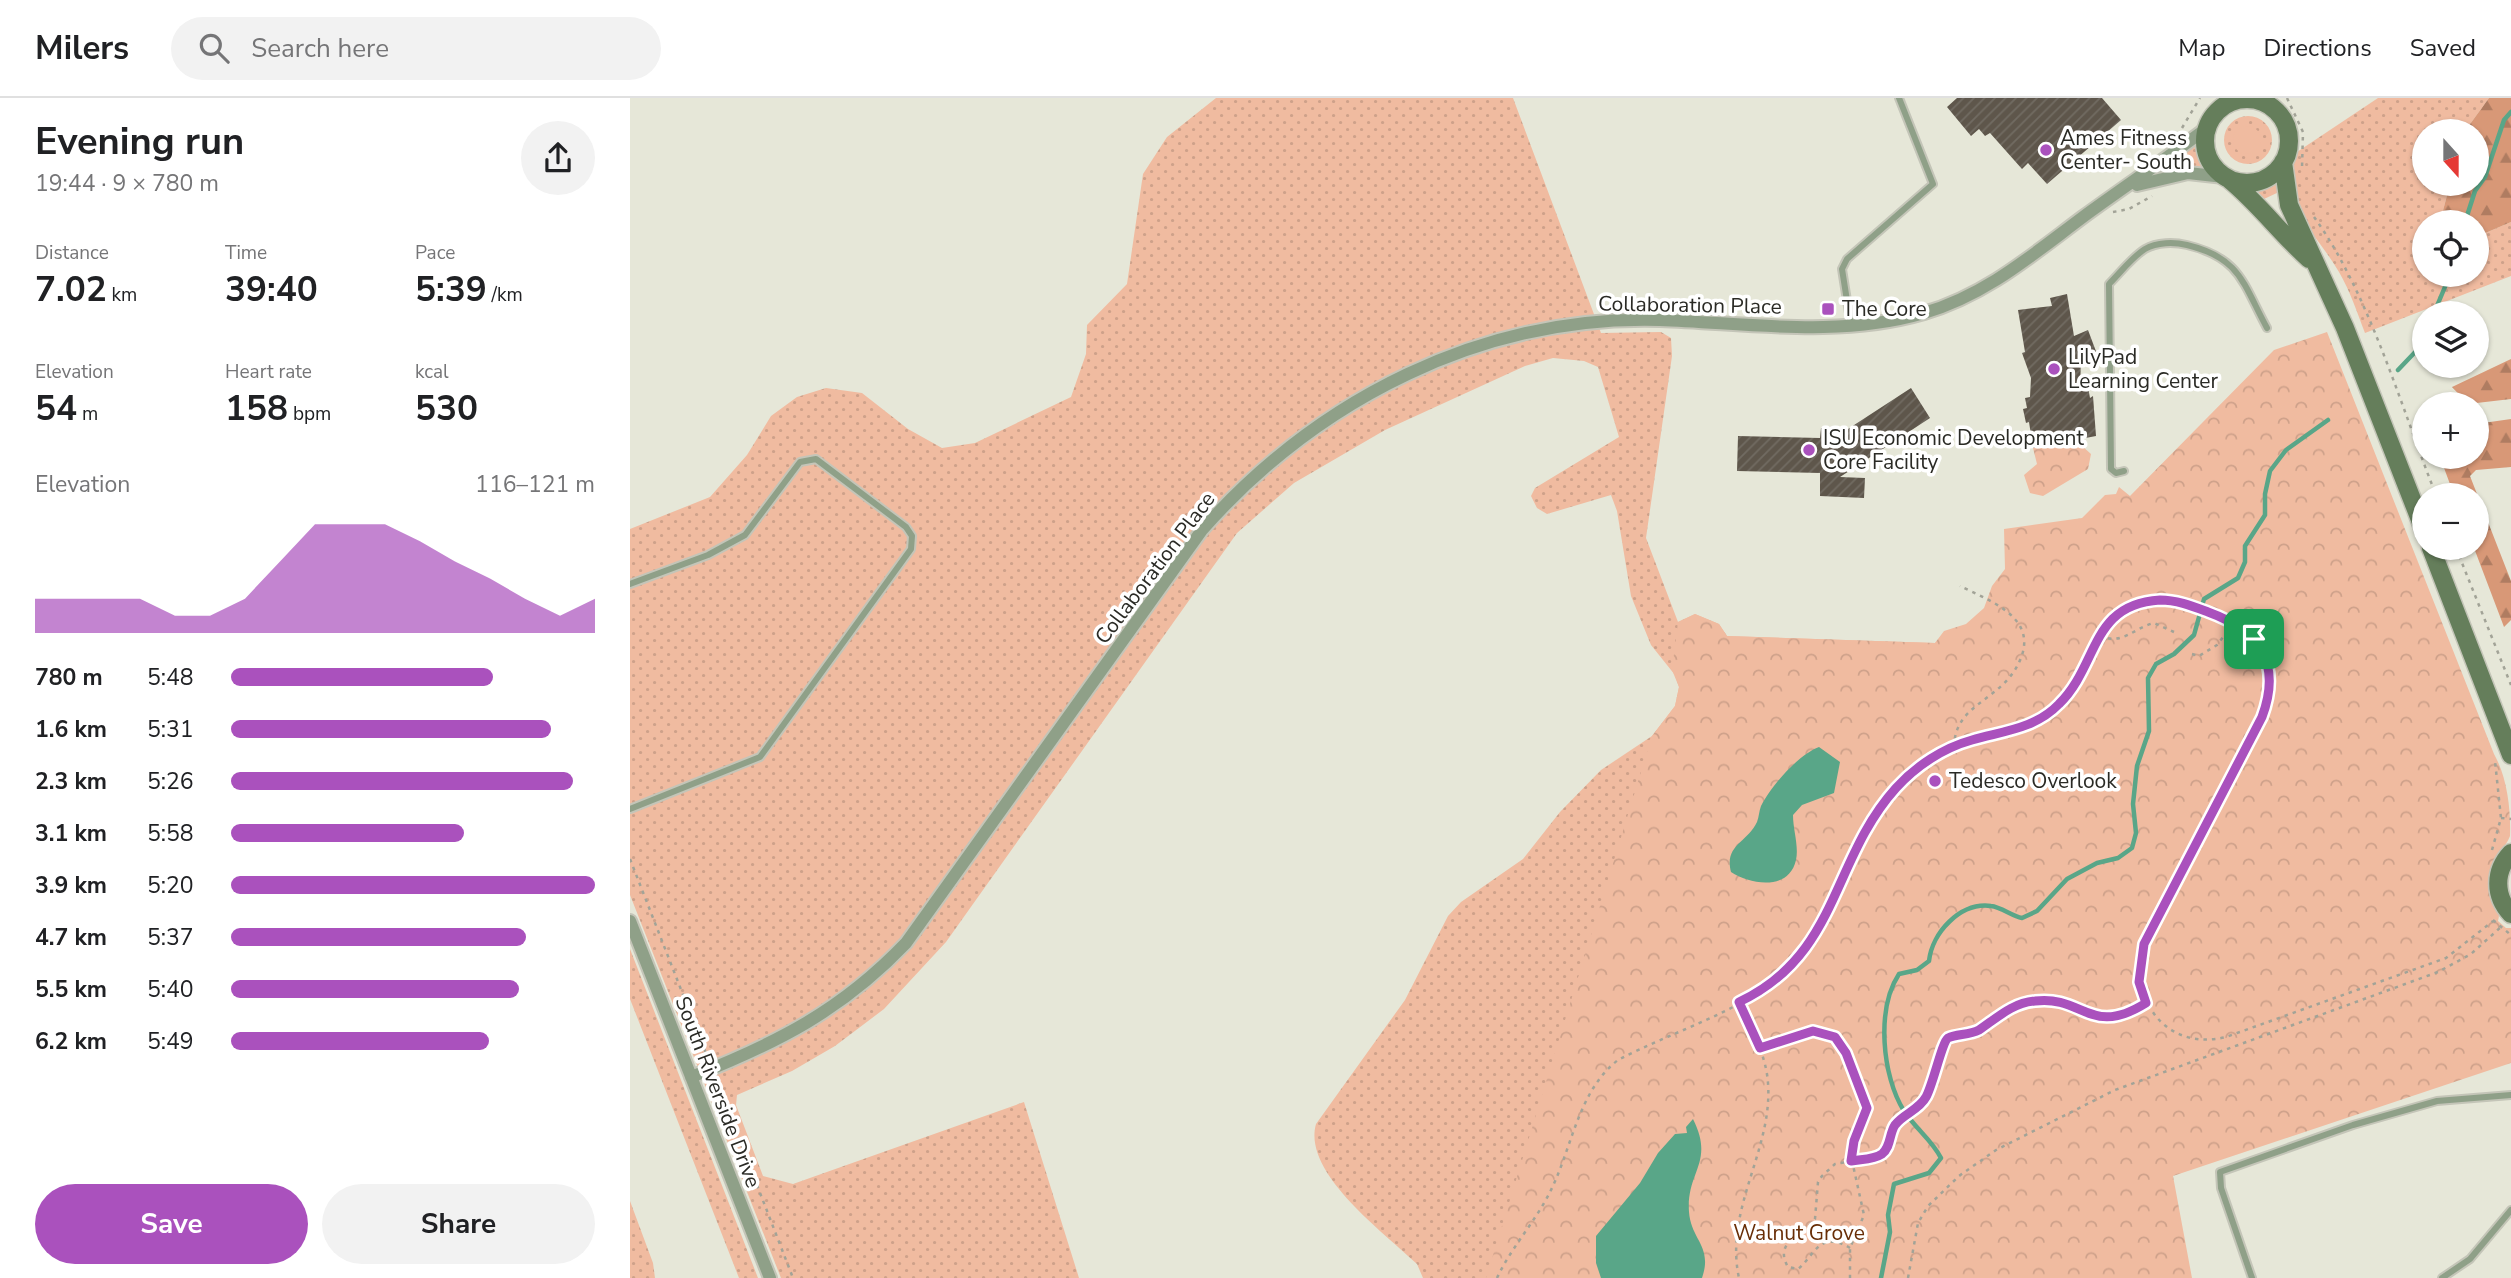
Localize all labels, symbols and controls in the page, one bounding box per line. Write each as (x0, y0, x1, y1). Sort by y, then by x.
search box (171, 17, 661, 80)
text: Milers (35, 26, 129, 71)
icon: search (195, 29, 233, 67)
text: Search here (251, 31, 389, 66)
text: Map (2178, 32, 2225, 64)
text: Directions (2263, 32, 2372, 64)
text: Saved (2410, 32, 2476, 64)
text: Evening run (35, 116, 244, 167)
north arrow (2412, 119, 2488, 196)
map controls (2412, 119, 2489, 560)
button: share (521, 121, 595, 195)
place label: Ames Fitness Center- South (2060, 124, 2192, 176)
marker: Ames Fitness Center- South (2038, 142, 2054, 158)
text: 19:44 · 9 × 780 m (35, 168, 219, 199)
button: locate (2412, 210, 2489, 287)
text: Distance (35, 240, 109, 266)
text: Time (225, 240, 267, 266)
text: Pace (415, 240, 455, 266)
text: 7.02 (35, 266, 107, 313)
text: 39:40 (225, 266, 318, 313)
text: 5:39 (415, 266, 487, 313)
text: km (107, 282, 137, 308)
text: /km (487, 282, 523, 308)
street label: Collaboration Place (1598, 289, 1782, 321)
place label: The Core (1842, 295, 1927, 323)
marker: The Core (1820, 301, 1836, 317)
button: layers (2412, 301, 2489, 378)
place label: LilyPad Learning Center (2068, 343, 2218, 395)
text: Elevation (35, 359, 114, 385)
text: Heart rate (225, 359, 312, 385)
text: kcal (415, 359, 449, 385)
marker: LilyPad Learning Center (2046, 361, 2062, 377)
text: 54 (35, 385, 77, 432)
text: 158 (225, 385, 288, 432)
text: 530 (415, 385, 478, 432)
button: + (2412, 392, 2489, 469)
text: m (77, 401, 98, 427)
text: bpm (288, 401, 331, 427)
place label: ISU Economic Development Core Facility (1823, 424, 2084, 476)
marker: ISU Economic Development Core Facility (1801, 442, 1817, 458)
text: Elevation (35, 469, 130, 500)
text: 116–121 m (475, 469, 595, 500)
button: − (2412, 483, 2489, 560)
street label: Collaboration Place (1089, 486, 1221, 650)
pin (2224, 609, 2284, 669)
icon: arrive (2235, 620, 2273, 658)
text: 780 m (35, 662, 103, 693)
text: 5:48 (147, 662, 194, 693)
text: 1.6 km (35, 714, 107, 745)
text: 5:31 (147, 714, 194, 745)
text: 2.3 km (35, 766, 107, 797)
text: 5:26 (147, 766, 194, 797)
place label: Tedesco Overlook (1949, 767, 2117, 795)
marker: Tedesco Overlook (1927, 773, 1943, 789)
text: 3.1 km (35, 818, 107, 849)
text: 5:58 (147, 818, 194, 849)
text: 3.9 km (35, 870, 107, 901)
text: 5:20 (147, 870, 194, 901)
text: 4.7 km (35, 922, 107, 953)
text: 5:37 (147, 922, 194, 953)
text: 5.5 km (35, 974, 107, 1005)
text: 5:40 (147, 974, 194, 1005)
street label: South Riverside Drive (669, 992, 767, 1192)
text: 6.2 km (35, 1026, 107, 1057)
text: 5:49 (147, 1026, 194, 1057)
button: Save (35, 1184, 308, 1264)
button: Share (322, 1184, 595, 1264)
park label: Walnut Grove (1733, 1219, 1865, 1247)

